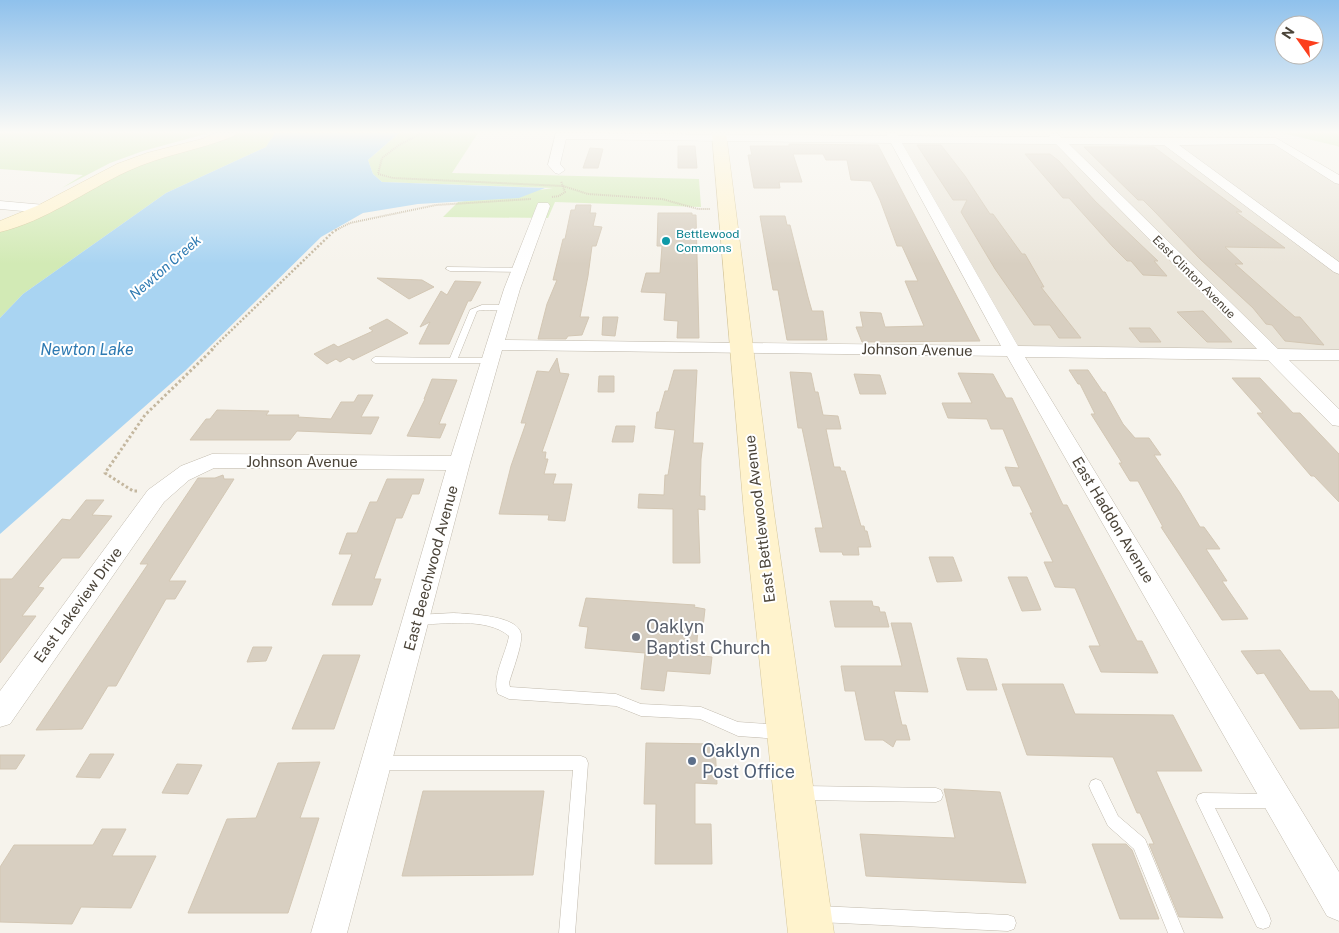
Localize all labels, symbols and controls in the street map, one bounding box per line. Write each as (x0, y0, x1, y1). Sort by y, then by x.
north arrow (1274, 15, 1324, 65)
text: N (1278, 24, 1298, 42)
place label: Bettlewood Commons (676, 227, 739, 255)
water label: Newton Creek (126, 231, 204, 302)
street label: East Clinton Avenue (1150, 233, 1238, 321)
marker: Bettlewood Commons (660, 235, 672, 247)
water label: Newton Lake (40, 340, 134, 359)
street label: Johnson Avenue (861, 340, 973, 359)
street label: East Bettlewood Avenue (741, 434, 778, 604)
street label: Johnson Avenue (246, 453, 358, 470)
street label: East Haddon Avenue (1069, 454, 1158, 586)
street label: East Beechwood Avenue (400, 483, 461, 652)
street label: East Lakeview Drive (30, 544, 125, 666)
place label: Oaklyn Baptist Church (646, 616, 770, 658)
marker: Oaklyn Baptist Church (630, 631, 642, 643)
place label: Oaklyn Post Office (702, 740, 795, 782)
marker: Oaklyn Post Office (686, 755, 698, 767)

